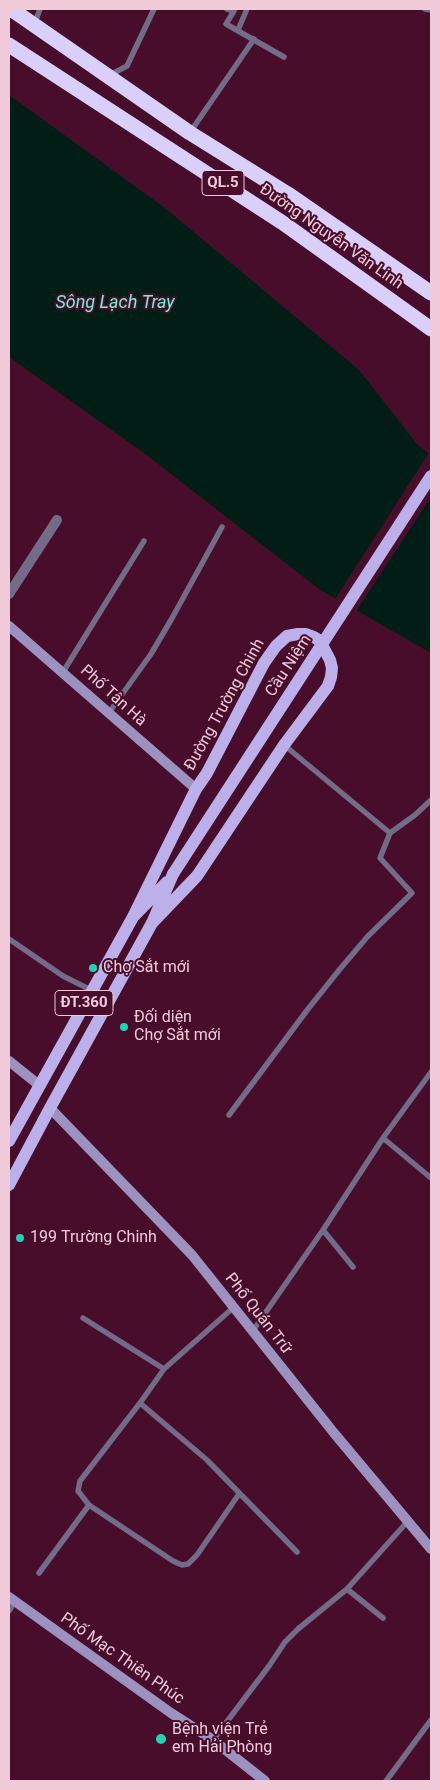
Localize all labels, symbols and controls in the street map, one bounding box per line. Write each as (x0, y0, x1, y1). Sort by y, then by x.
road number: QL.5 (202, 170, 244, 196)
street label: Đường Nguyễn Văn Linh (255, 180, 407, 294)
water label: Sông Lạch Tray (55, 292, 175, 314)
street label: Cầu Niệm (262, 632, 316, 700)
street label: Đường Trường Chinh (181, 636, 269, 774)
street label: Phố Tân Hà (76, 661, 150, 731)
place label: Chợ Sắt mới (103, 958, 190, 978)
marker: Chợ Sắt mới (87, 962, 99, 974)
road number: ĐT.360 (55, 990, 113, 1016)
place label: Đối diện Chợ Sắt mới (134, 1008, 221, 1046)
marker: Đối diện Chợ Sắt mới (118, 1021, 130, 1033)
place label: 199 Trường Chinh (30, 1228, 157, 1248)
marker: 199 Trường Chinh (14, 1232, 26, 1244)
street label: Phố Quán Trữ (220, 1270, 296, 1358)
street label: Phố Mạc Thiên Phúc (56, 1609, 188, 1709)
place label: Bệnh viện Trẻ em Hải Phòng (172, 1720, 272, 1758)
marker: Bệnh viện Trẻ em Hải Phòng (154, 1732, 168, 1746)

